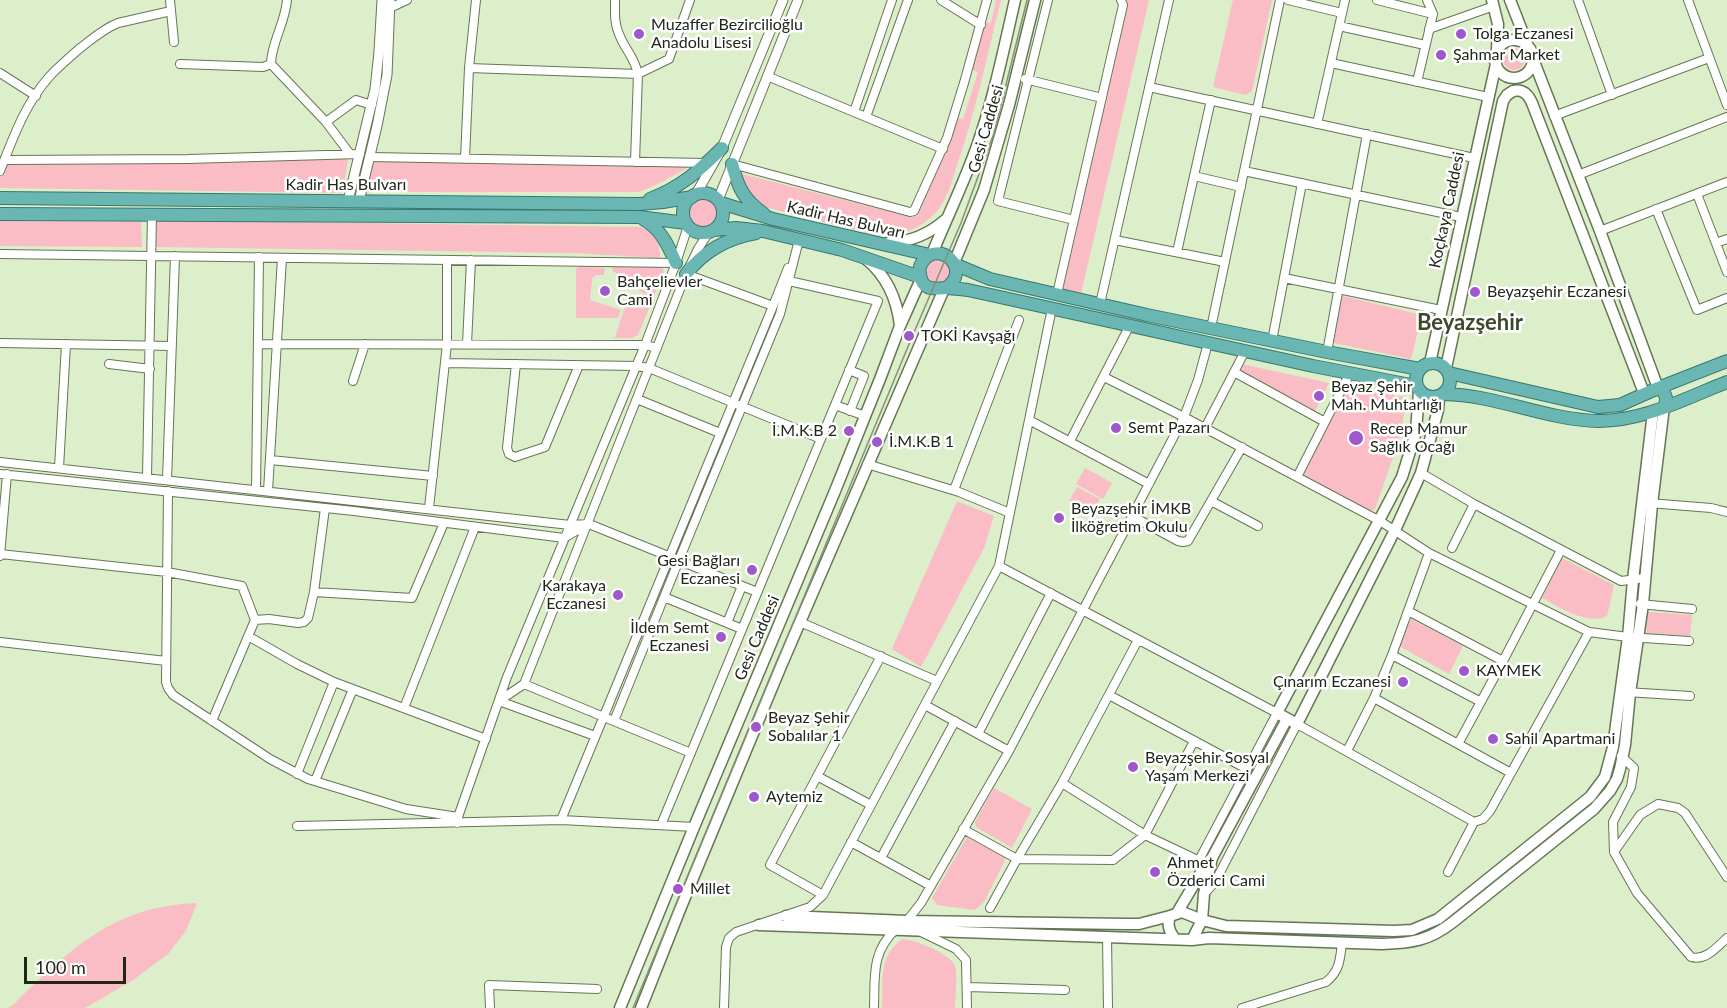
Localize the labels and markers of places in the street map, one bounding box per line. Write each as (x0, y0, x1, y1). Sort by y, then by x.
place label: Muzaffer Bezircilioğlu Anadolu Lisesi (651, 15, 803, 53)
place label: Tolga Eczanesi (1473, 24, 1574, 44)
marker: Muzaffer Bezircilioğlu Anadolu Lisesi (632, 27, 646, 41)
marker: Tolga Eczanesi (1454, 27, 1468, 41)
place label: Şahmar Market (1453, 45, 1560, 65)
marker: Şahmar Market (1434, 48, 1448, 62)
place label: Bahçelievler Cami (617, 272, 702, 310)
place label: Beyazşehir Eczanesi (1487, 282, 1627, 302)
marker: Bahçelievler Cami (598, 284, 612, 298)
marker: Beyazşehir Eczanesi (1468, 285, 1482, 299)
place label: TOKİ Kavşağı (921, 326, 1015, 346)
marker: TOKİ Kavşağı (902, 329, 916, 343)
place label: Beyaz Şehir Mah. Muhtarlığı (1331, 377, 1442, 415)
marker: Beyaz Şehir Mah. Muhtarlığı (1312, 389, 1326, 403)
place label: Semt Pazarı (1128, 418, 1210, 438)
place label: Recep Mamur Sağlık Ocağı (1370, 419, 1467, 457)
place label: İ.M.K.B 2 (772, 421, 837, 441)
marker: Semt Pazarı (1109, 421, 1123, 435)
marker: İ.M.K.B 2 (842, 424, 856, 438)
marker: Recep Mamur Sağlık Ocağı (1347, 429, 1365, 447)
place label: İ.M.K.B 1 (889, 432, 954, 452)
marker: İ.M.K.B 1 (870, 435, 884, 449)
place label: Beyazşehir İMKB İlköğretim Okulu (1071, 499, 1191, 537)
marker: Beyazşehir İMKB İlköğretim Okulu (1052, 511, 1066, 525)
place label: Gesi Bağları Eczanesi (657, 551, 740, 589)
marker: Gesi Bağları Eczanesi (745, 563, 759, 577)
place label: Karakaya Eczanesi (542, 576, 606, 614)
marker: Karakaya Eczanesi (611, 588, 625, 602)
place label: İldem Semt Eczanesi (630, 618, 709, 656)
marker: İldem Semt Eczanesi (714, 630, 728, 644)
place label: KAYMEK (1476, 661, 1541, 681)
marker: KAYMEK (1457, 664, 1471, 678)
place label: Çınarım Eczanesi (1273, 672, 1391, 692)
marker: Çınarım Eczanesi (1396, 675, 1410, 689)
place label: Beyaz Şehir Sobalılar 1 (768, 708, 850, 746)
marker: Beyaz Şehir Sobalılar 1 (749, 720, 763, 734)
place label: Sahil Apartmani (1505, 729, 1615, 749)
marker: Sahil Apartmani (1486, 732, 1500, 746)
place label: Beyazşehir Sosyal Yaşam Merkezi (1145, 748, 1269, 786)
marker: Beyazşehir Sosyal Yaşam Merkezi (1126, 760, 1140, 774)
place label: Aytemiz (766, 787, 823, 807)
marker: Aytemiz (747, 790, 761, 804)
place label: Ahmet Özderici Cami (1167, 853, 1265, 891)
marker: Ahmet Özderici Cami (1148, 865, 1162, 879)
place label: Millet (690, 879, 730, 899)
marker: Millet (671, 882, 685, 896)

